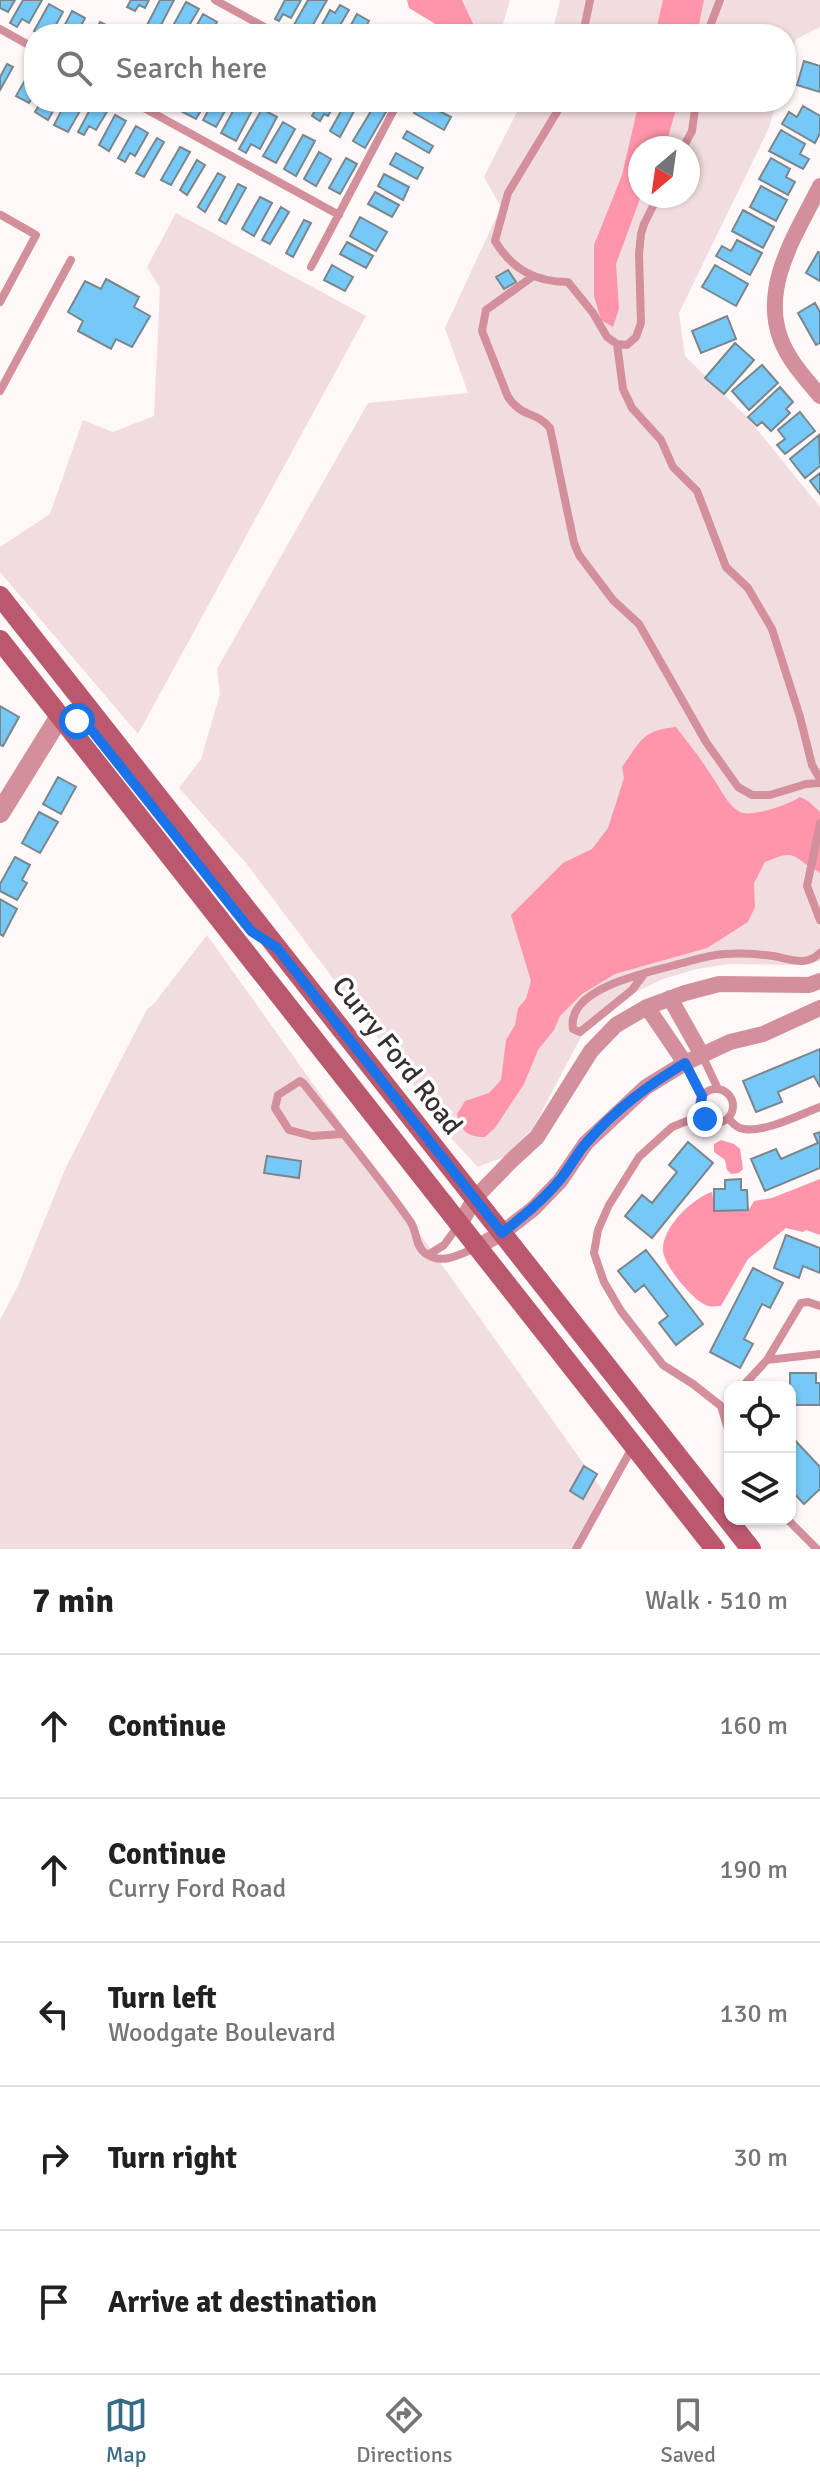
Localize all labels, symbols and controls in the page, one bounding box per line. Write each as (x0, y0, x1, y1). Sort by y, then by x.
search box (24, 24, 796, 112)
icon: search (52, 46, 96, 90)
text: Search here (116, 50, 267, 87)
north arrow (628, 136, 700, 208)
route start (59, 703, 95, 739)
street label: Curry Ford Road (325, 970, 470, 1142)
route end (687, 1101, 723, 1137)
map controls (724, 1381, 796, 1525)
button: locate (724, 1381, 796, 1453)
button: layers (724, 1453, 796, 1525)
text: 7 min (32, 1580, 114, 1622)
text: Walk · 510 m (645, 1585, 788, 1617)
icon: ahead (32, 1704, 76, 1748)
text: Continue (108, 1708, 226, 1745)
text: 160 m (719, 1710, 788, 1742)
text: Continue (108, 1836, 226, 1873)
icon: ahead (32, 1848, 76, 1892)
text: 190 m (719, 1854, 788, 1886)
text: Curry Ford Road (108, 1873, 286, 1905)
text: Turn left (108, 1980, 217, 2017)
icon: left (32, 1992, 76, 2036)
text: 130 m (719, 1998, 788, 2030)
text: Woodgate Boulevard (108, 2017, 336, 2049)
icon: right (32, 2136, 76, 2180)
text: Turn right (108, 2140, 237, 2177)
text: 30 m (733, 2142, 788, 2174)
icon: arrive (32, 2280, 76, 2324)
text: Arrive at destination (108, 2284, 377, 2321)
tab: Map (104, 2393, 148, 2468)
tab: Directions (356, 2393, 452, 2468)
tab: Saved (661, 2393, 716, 2468)

